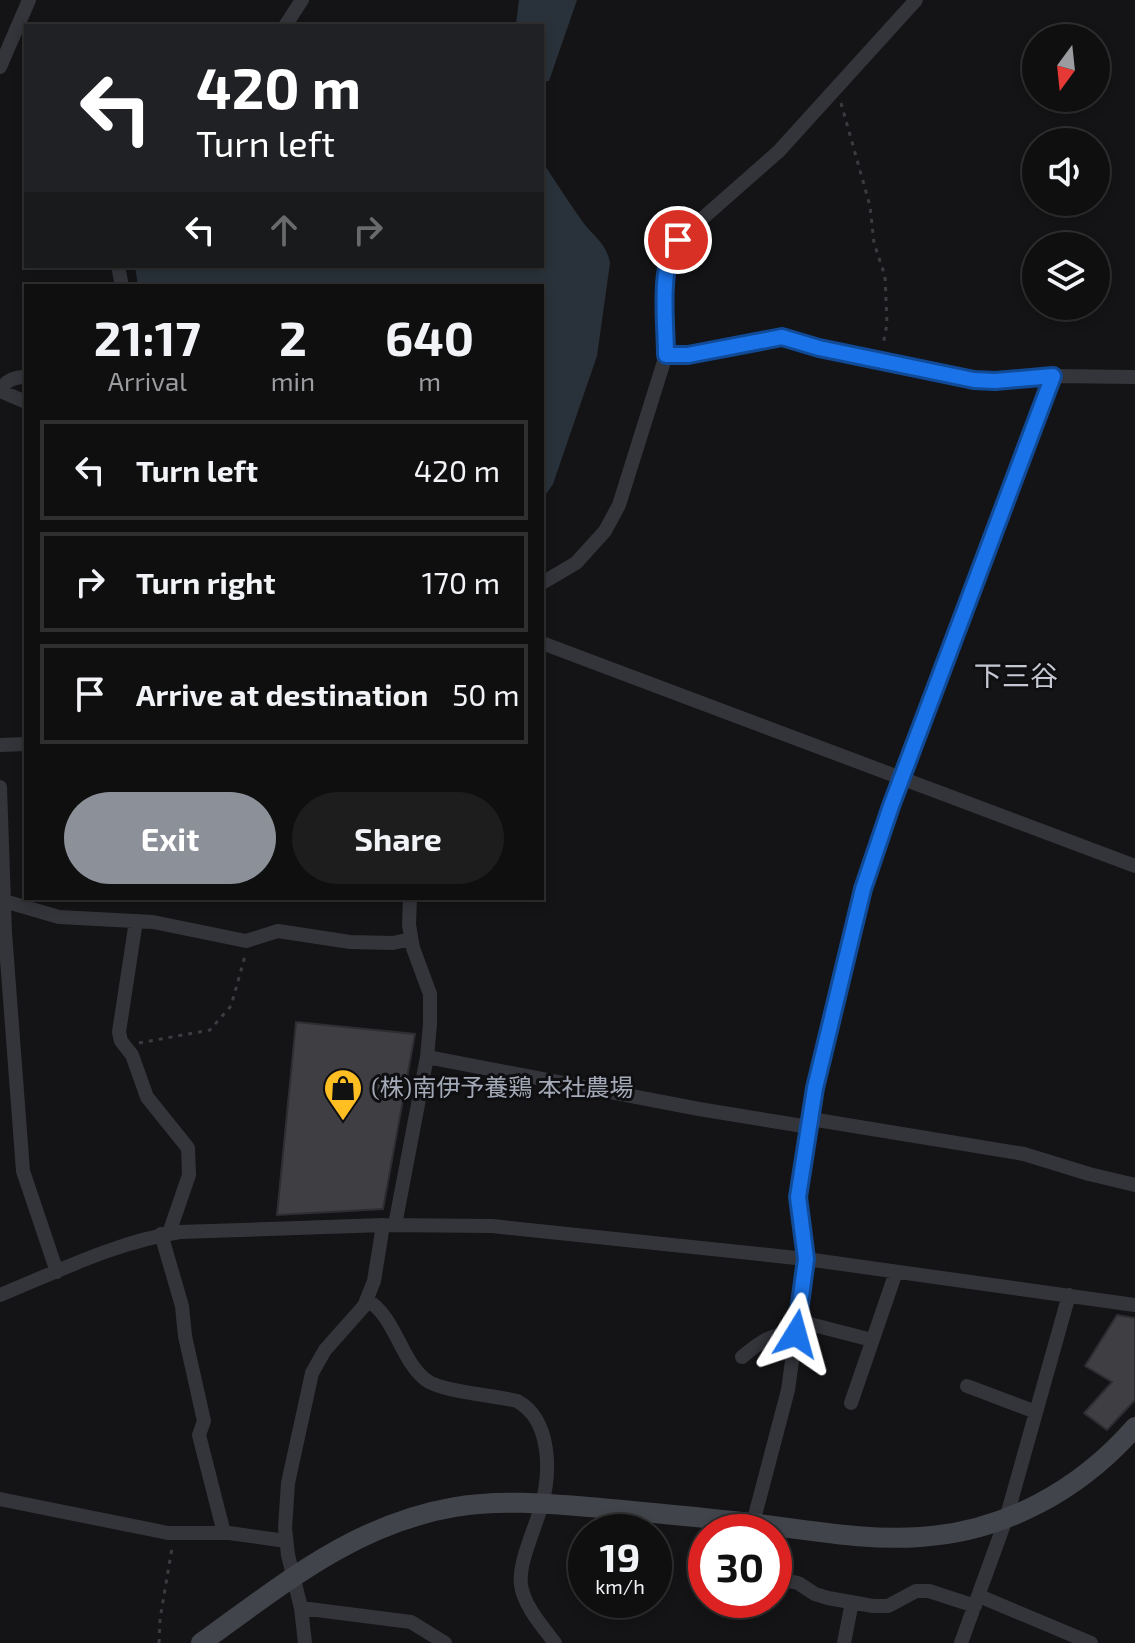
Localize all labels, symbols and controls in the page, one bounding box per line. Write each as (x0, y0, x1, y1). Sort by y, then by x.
north arrow (1022, 24, 1110, 112)
map controls (1022, 24, 1110, 320)
text: 420 m (196, 53, 361, 120)
icon: left (64, 56, 168, 160)
text: Turn left (196, 121, 335, 164)
button: sound (1022, 128, 1110, 216)
pin (644, 206, 712, 274)
icon: left (178, 208, 222, 252)
icon: ahead (262, 208, 306, 252)
icon: right (346, 208, 390, 252)
icon: arrive (656, 218, 700, 262)
button: layers (1022, 232, 1110, 320)
text: 21:17 (94, 308, 201, 366)
text: 2 (279, 308, 307, 366)
text: 640 (385, 308, 474, 366)
text: Arrival (108, 365, 187, 396)
text: min (271, 365, 315, 396)
text: m (418, 365, 441, 396)
icon: left (68, 448, 112, 492)
text: Turn left (136, 452, 258, 488)
text: 420 m (414, 452, 500, 488)
icon: right (68, 560, 112, 604)
text: Turn right (136, 564, 276, 600)
text: 170 m (422, 564, 500, 600)
district label: 下三谷 (974, 658, 1058, 692)
icon: arrive (68, 672, 112, 716)
text: Arrive at destination (136, 676, 428, 712)
text: 50 m (452, 676, 519, 712)
button: Exit (64, 792, 276, 884)
button: Share (292, 792, 504, 884)
shop icon: (株)南伊予養鶏 本社農場 (322, 1067, 364, 1122)
place label: (株)南伊予養鶏 本社農場 (371, 1072, 634, 1101)
position arrow (754, 1292, 838, 1376)
speed limit sign: 30 (688, 1514, 792, 1618)
text: 19 (600, 1532, 640, 1580)
text: km/h (595, 1574, 645, 1598)

